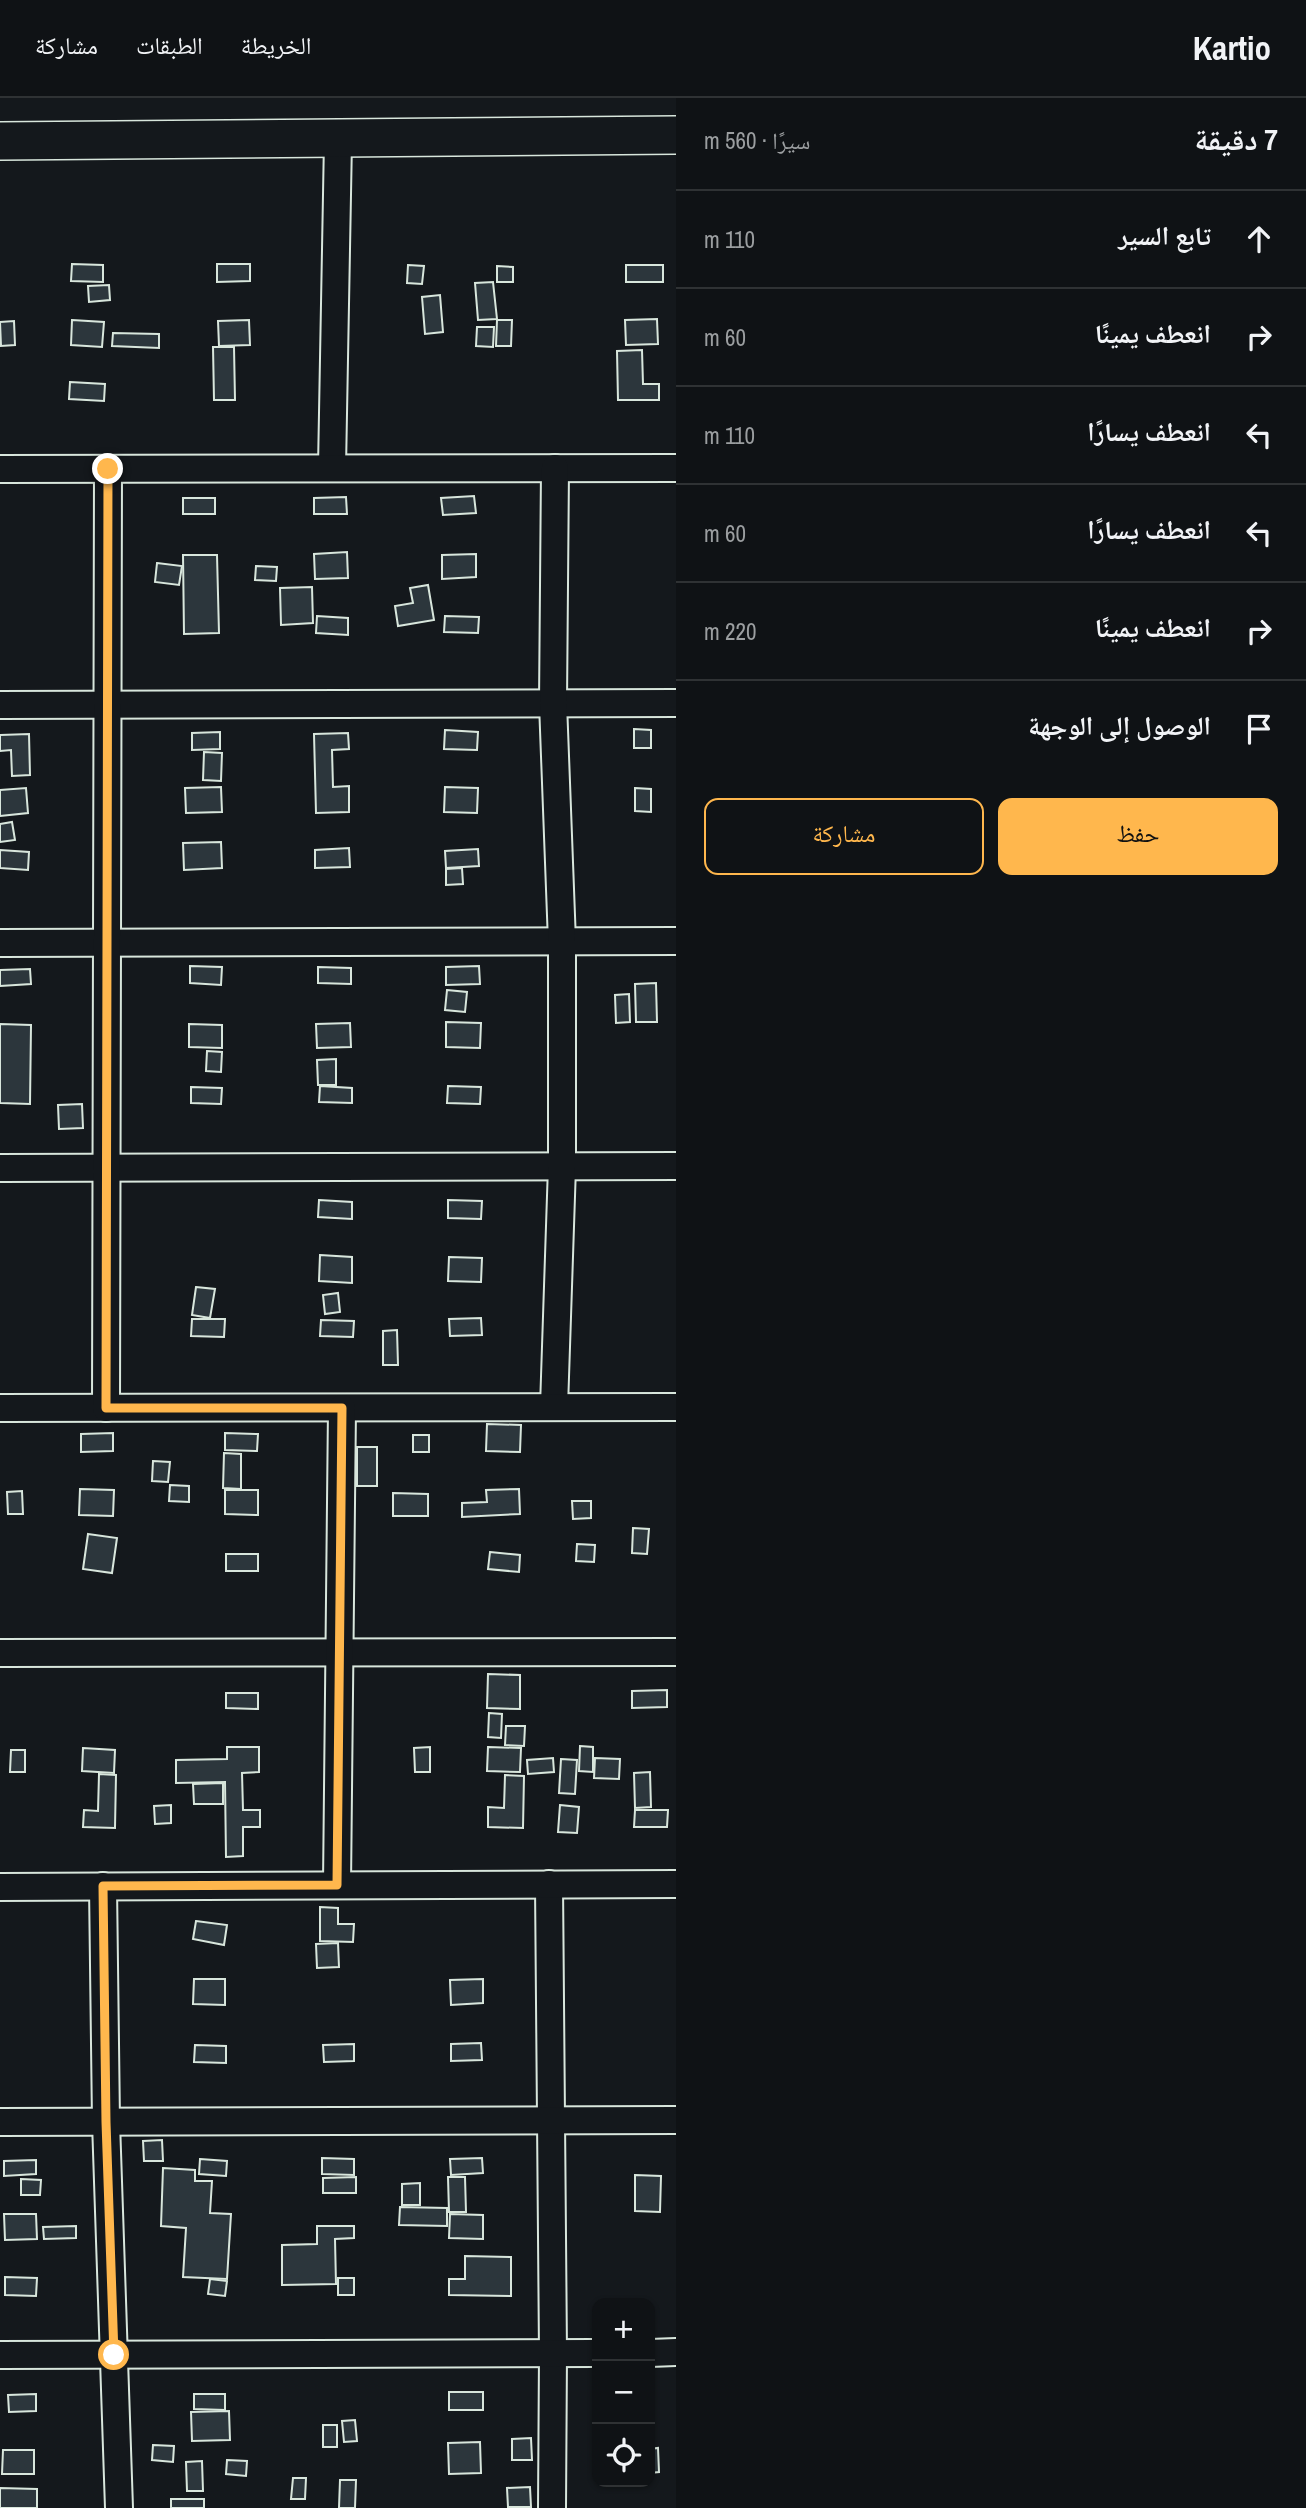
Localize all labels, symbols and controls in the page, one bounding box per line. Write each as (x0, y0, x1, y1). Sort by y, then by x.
text: Kartio (1193, 26, 1271, 70)
text: مشاركة (35, 29, 98, 61)
text: الطبقات (136, 29, 203, 61)
text: الخريطة (241, 29, 311, 61)
text: 7 دقيقة (1194, 119, 1278, 159)
text: سيرًا · 560 m (704, 125, 810, 156)
text: تابع السير (1118, 218, 1211, 253)
icon: ahead (1240, 220, 1278, 258)
text: 110 m (704, 224, 755, 255)
text: انعطف يمينًا (1095, 316, 1211, 351)
icon: right (1240, 318, 1278, 356)
text: 60 m (704, 322, 746, 353)
text: انعطف يسارًا (1087, 414, 1211, 449)
icon: left (1240, 416, 1278, 454)
text: 110 m (704, 420, 755, 451)
route end (92, 453, 123, 484)
text: انعطف يسارًا (1087, 512, 1211, 547)
icon: left (1240, 514, 1278, 552)
text: 60 m (704, 518, 746, 549)
text: انعطف يمينًا (1095, 610, 1211, 645)
icon: right (1240, 612, 1278, 650)
text: 220 m (704, 616, 756, 647)
text: الوصول إلى الوجهة (1028, 708, 1211, 743)
icon: arrive (1240, 710, 1278, 748)
button: مشاركة (704, 798, 984, 875)
button: حفظ (998, 798, 1278, 875)
map controls (592, 2298, 655, 2487)
button: + (592, 2298, 655, 2361)
route start (98, 2339, 129, 2370)
button: − (592, 2361, 655, 2424)
button: locate (592, 2424, 655, 2487)

